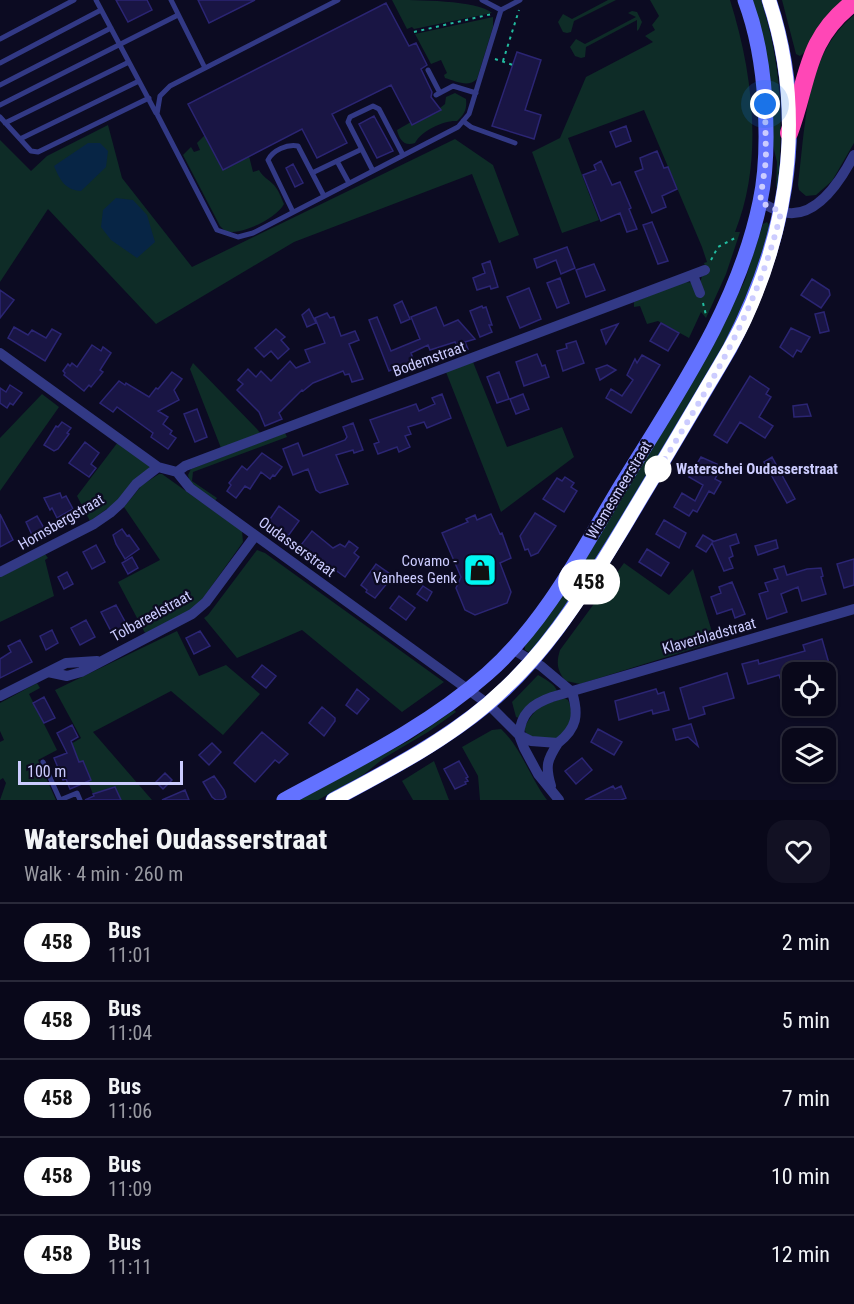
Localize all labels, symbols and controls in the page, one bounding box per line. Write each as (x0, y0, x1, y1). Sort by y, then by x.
your location (750, 89, 780, 119)
street label: Bodemstraat (390, 338, 468, 380)
street label: Wiemesmeerstraat (583, 438, 655, 542)
marker: Waterschei Oudasserstraat (645, 456, 671, 482)
place label: Waterschei Oudasserstraat (676, 460, 838, 478)
street label: Hornsbergstraat (15, 490, 107, 554)
street label: Oudasserstraat (255, 513, 339, 581)
place label: Covamo - Vanhees Genk (373, 552, 457, 587)
shop icon: Covamo - Vanhees Genk (462, 552, 498, 588)
line badge: 458 (554, 562, 624, 602)
text: 458 (573, 570, 605, 594)
street label: Tolbareelstraat (108, 587, 194, 645)
street label: Klaverbladstraat (660, 614, 758, 658)
map controls (782, 662, 836, 782)
button: locate (782, 662, 836, 716)
button: layers (782, 728, 836, 782)
scale bar (18, 758, 183, 786)
text: 100 m (27, 762, 66, 781)
button: heart (767, 820, 830, 883)
text: Waterschei Oudasserstraat (24, 823, 327, 856)
text: Walk · 4 min · 260 m (24, 862, 183, 886)
text: Bus (108, 918, 141, 943)
text: 458 (41, 930, 73, 954)
text: 2 min (782, 930, 830, 955)
text: 11:01 (108, 943, 152, 967)
text: Bus (108, 996, 141, 1021)
text: 458 (41, 1008, 73, 1032)
text: 5 min (782, 1008, 830, 1033)
text: 11:04 (108, 1021, 152, 1045)
text: Bus (108, 1074, 141, 1099)
text: 458 (41, 1086, 73, 1110)
text: 7 min (782, 1086, 830, 1111)
text: 11:06 (108, 1099, 152, 1123)
text: Bus (108, 1152, 141, 1177)
text: 458 (41, 1164, 73, 1188)
text: 10 min (771, 1164, 830, 1189)
text: 11:09 (108, 1177, 152, 1201)
text: Bus (108, 1230, 141, 1255)
text: 458 (41, 1242, 73, 1266)
text: 12 min (771, 1242, 830, 1267)
text: 11:11 (108, 1255, 152, 1279)

